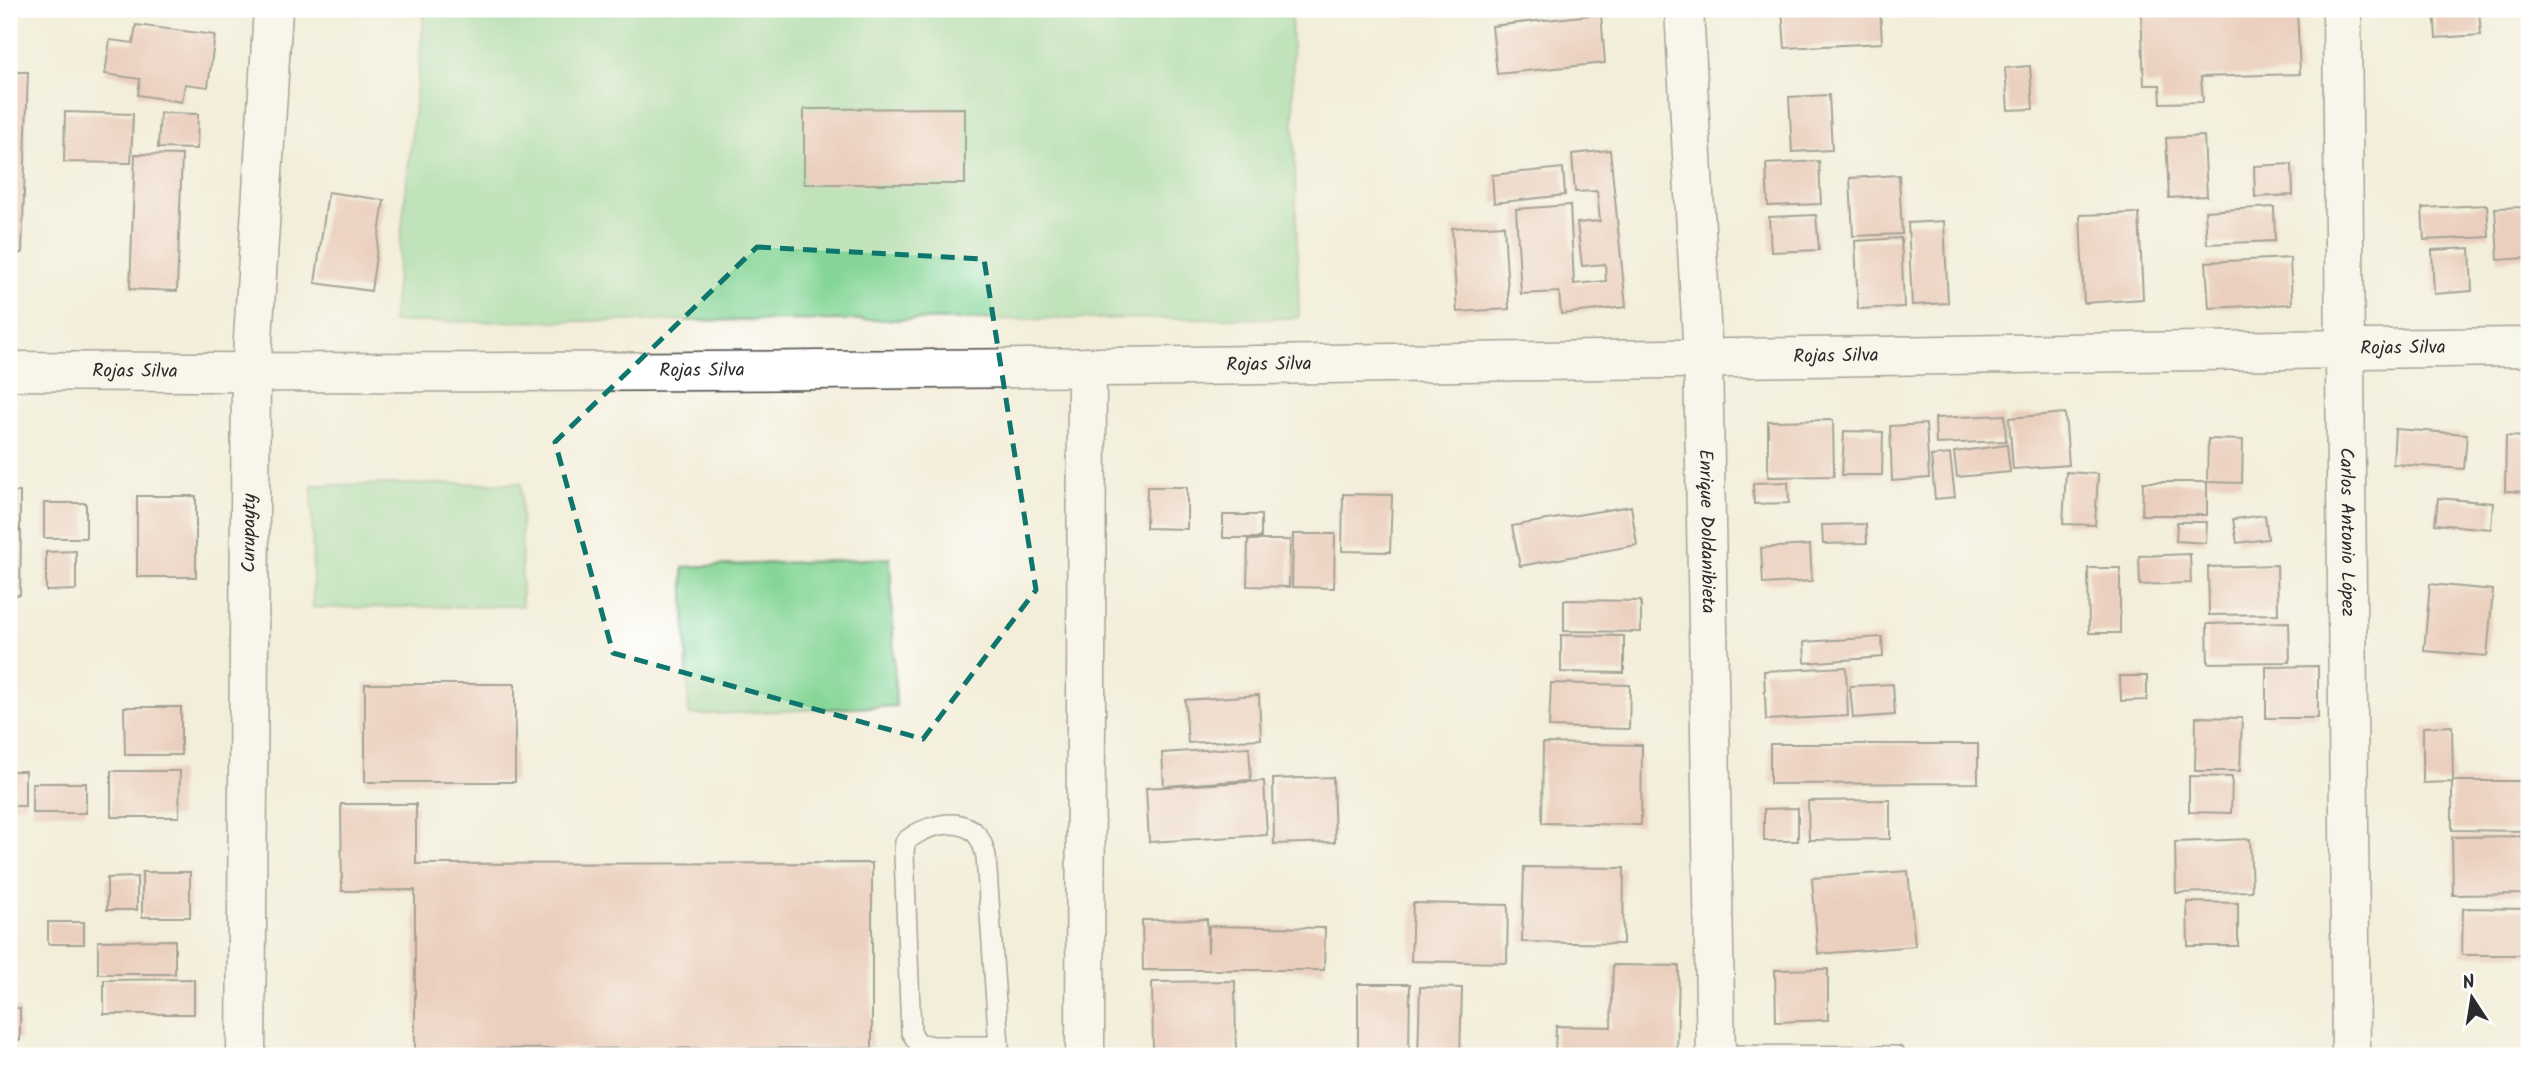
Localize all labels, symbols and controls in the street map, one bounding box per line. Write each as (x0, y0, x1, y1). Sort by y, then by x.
street label: Rojas Silva (2360, 333, 2446, 364)
street label: Rojas Silva (1793, 341, 1879, 372)
street label: Rojas Silva (1226, 349, 1312, 381)
street label: Rojas Silva (659, 356, 745, 386)
street label: Rojas Silva (92, 357, 178, 387)
street label: Carlos Antonio López (2331, 447, 2362, 617)
street label: Enrique Doldanibieta (1690, 449, 1723, 614)
street label: Curupayty (235, 492, 265, 573)
north arrow (2436, 964, 2506, 1034)
text: N (2460, 967, 2478, 999)

